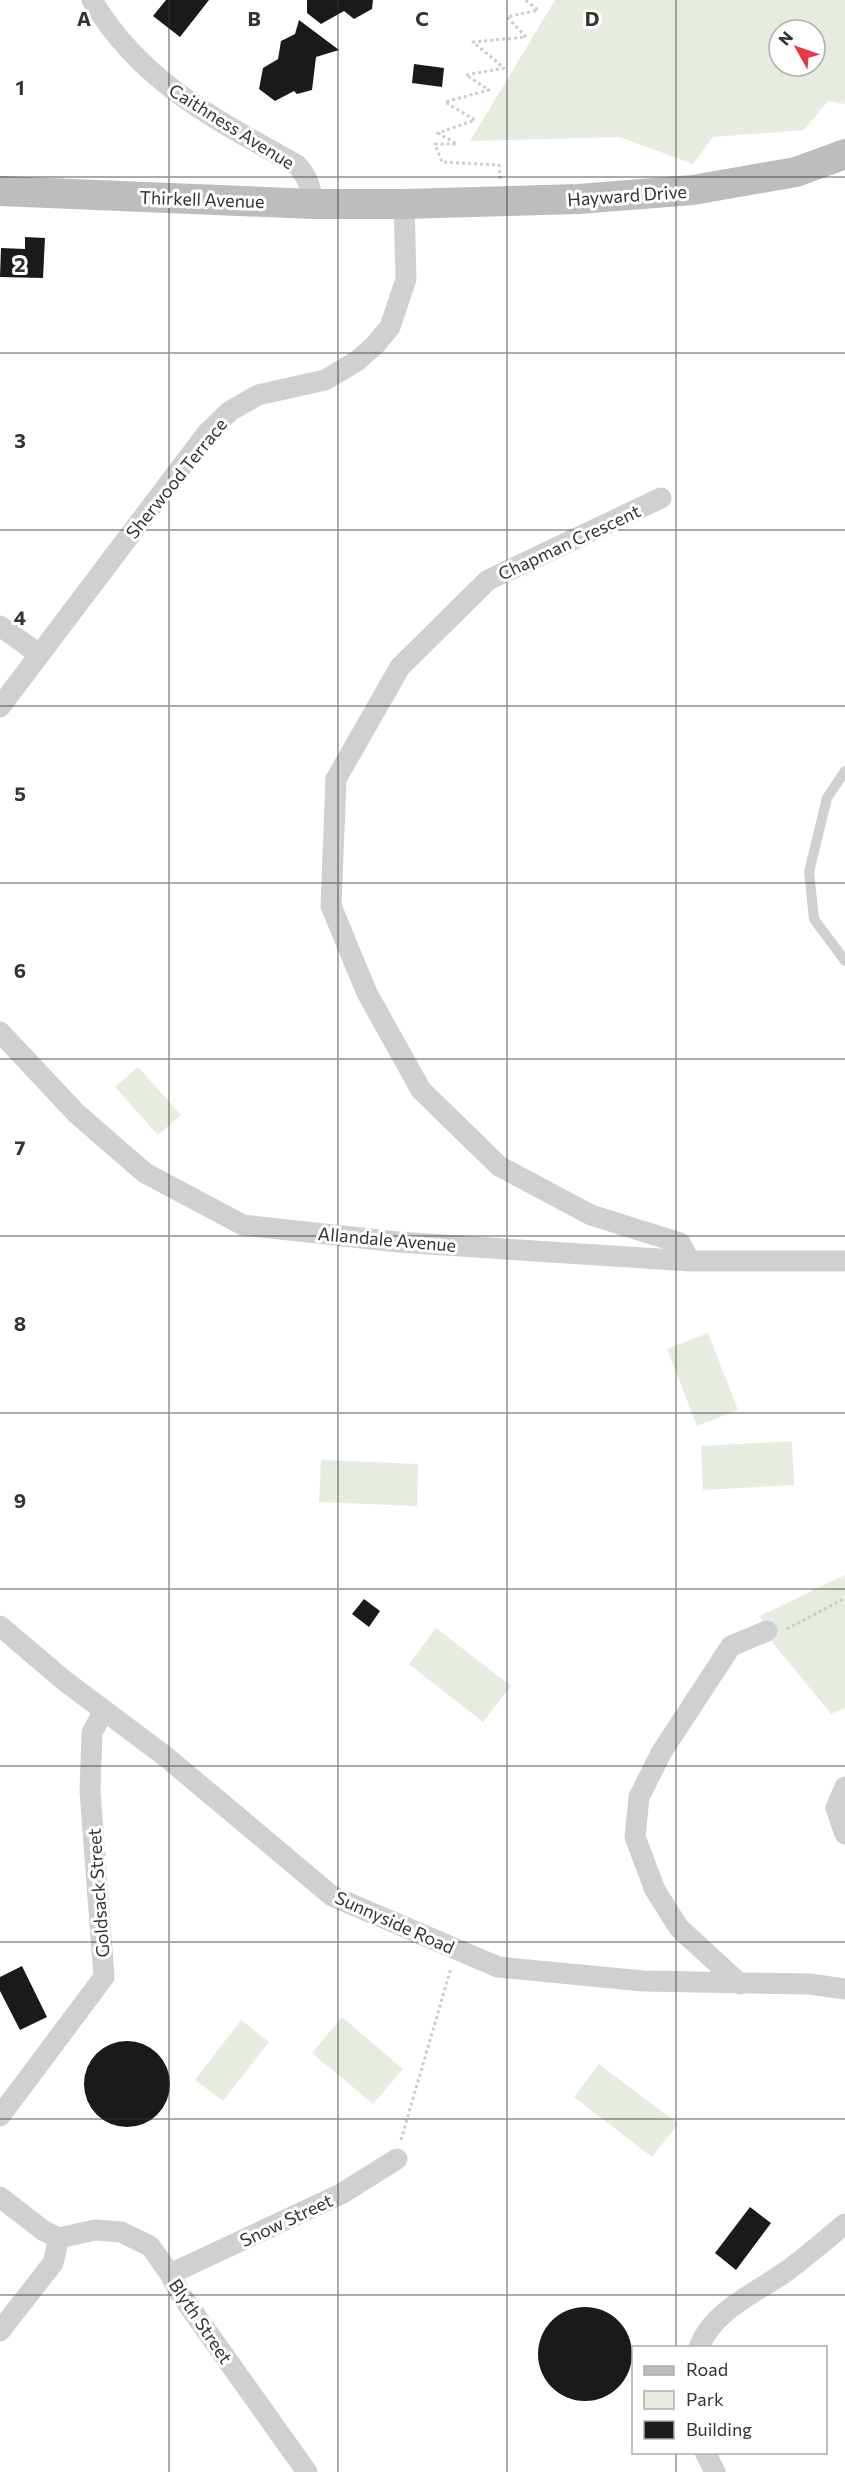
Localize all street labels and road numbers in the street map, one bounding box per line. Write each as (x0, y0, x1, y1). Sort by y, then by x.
street label: Caithness Avenue (165, 79, 299, 173)
street label: Hayward Drive (566, 180, 688, 210)
street label: Thirkell Avenue (139, 186, 265, 212)
street label: Sherwood Terrace (121, 413, 231, 543)
street label: Chapman Crescent (494, 499, 644, 585)
street label: Allandale Avenue (317, 1222, 457, 1256)
street label: Goldsack Street (83, 1828, 113, 1958)
street label: Sunnyside Road (332, 1886, 458, 1958)
street label: Snow Street (236, 2189, 336, 2251)
street label: Blyth Street (165, 2274, 237, 2368)

